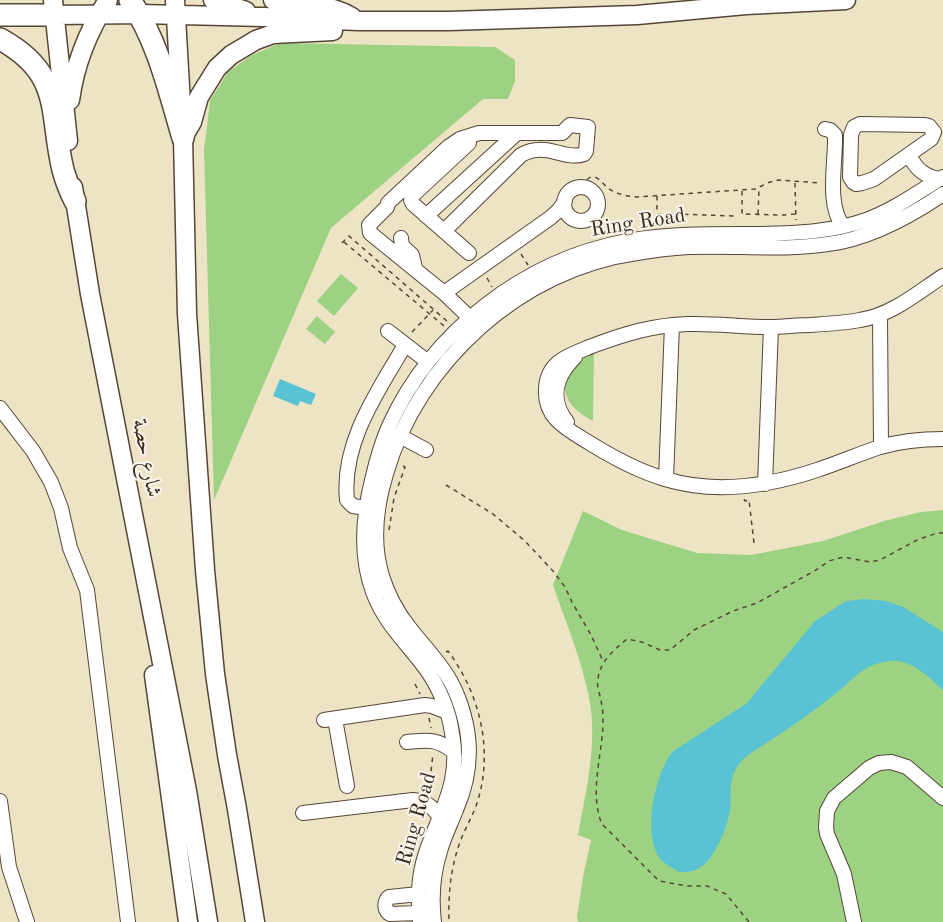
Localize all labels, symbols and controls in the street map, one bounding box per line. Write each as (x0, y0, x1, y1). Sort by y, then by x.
street label: Ring Road (589, 203, 687, 243)
street label: شارع حصة (126, 417, 166, 499)
street label: Ring Road (392, 769, 442, 869)

